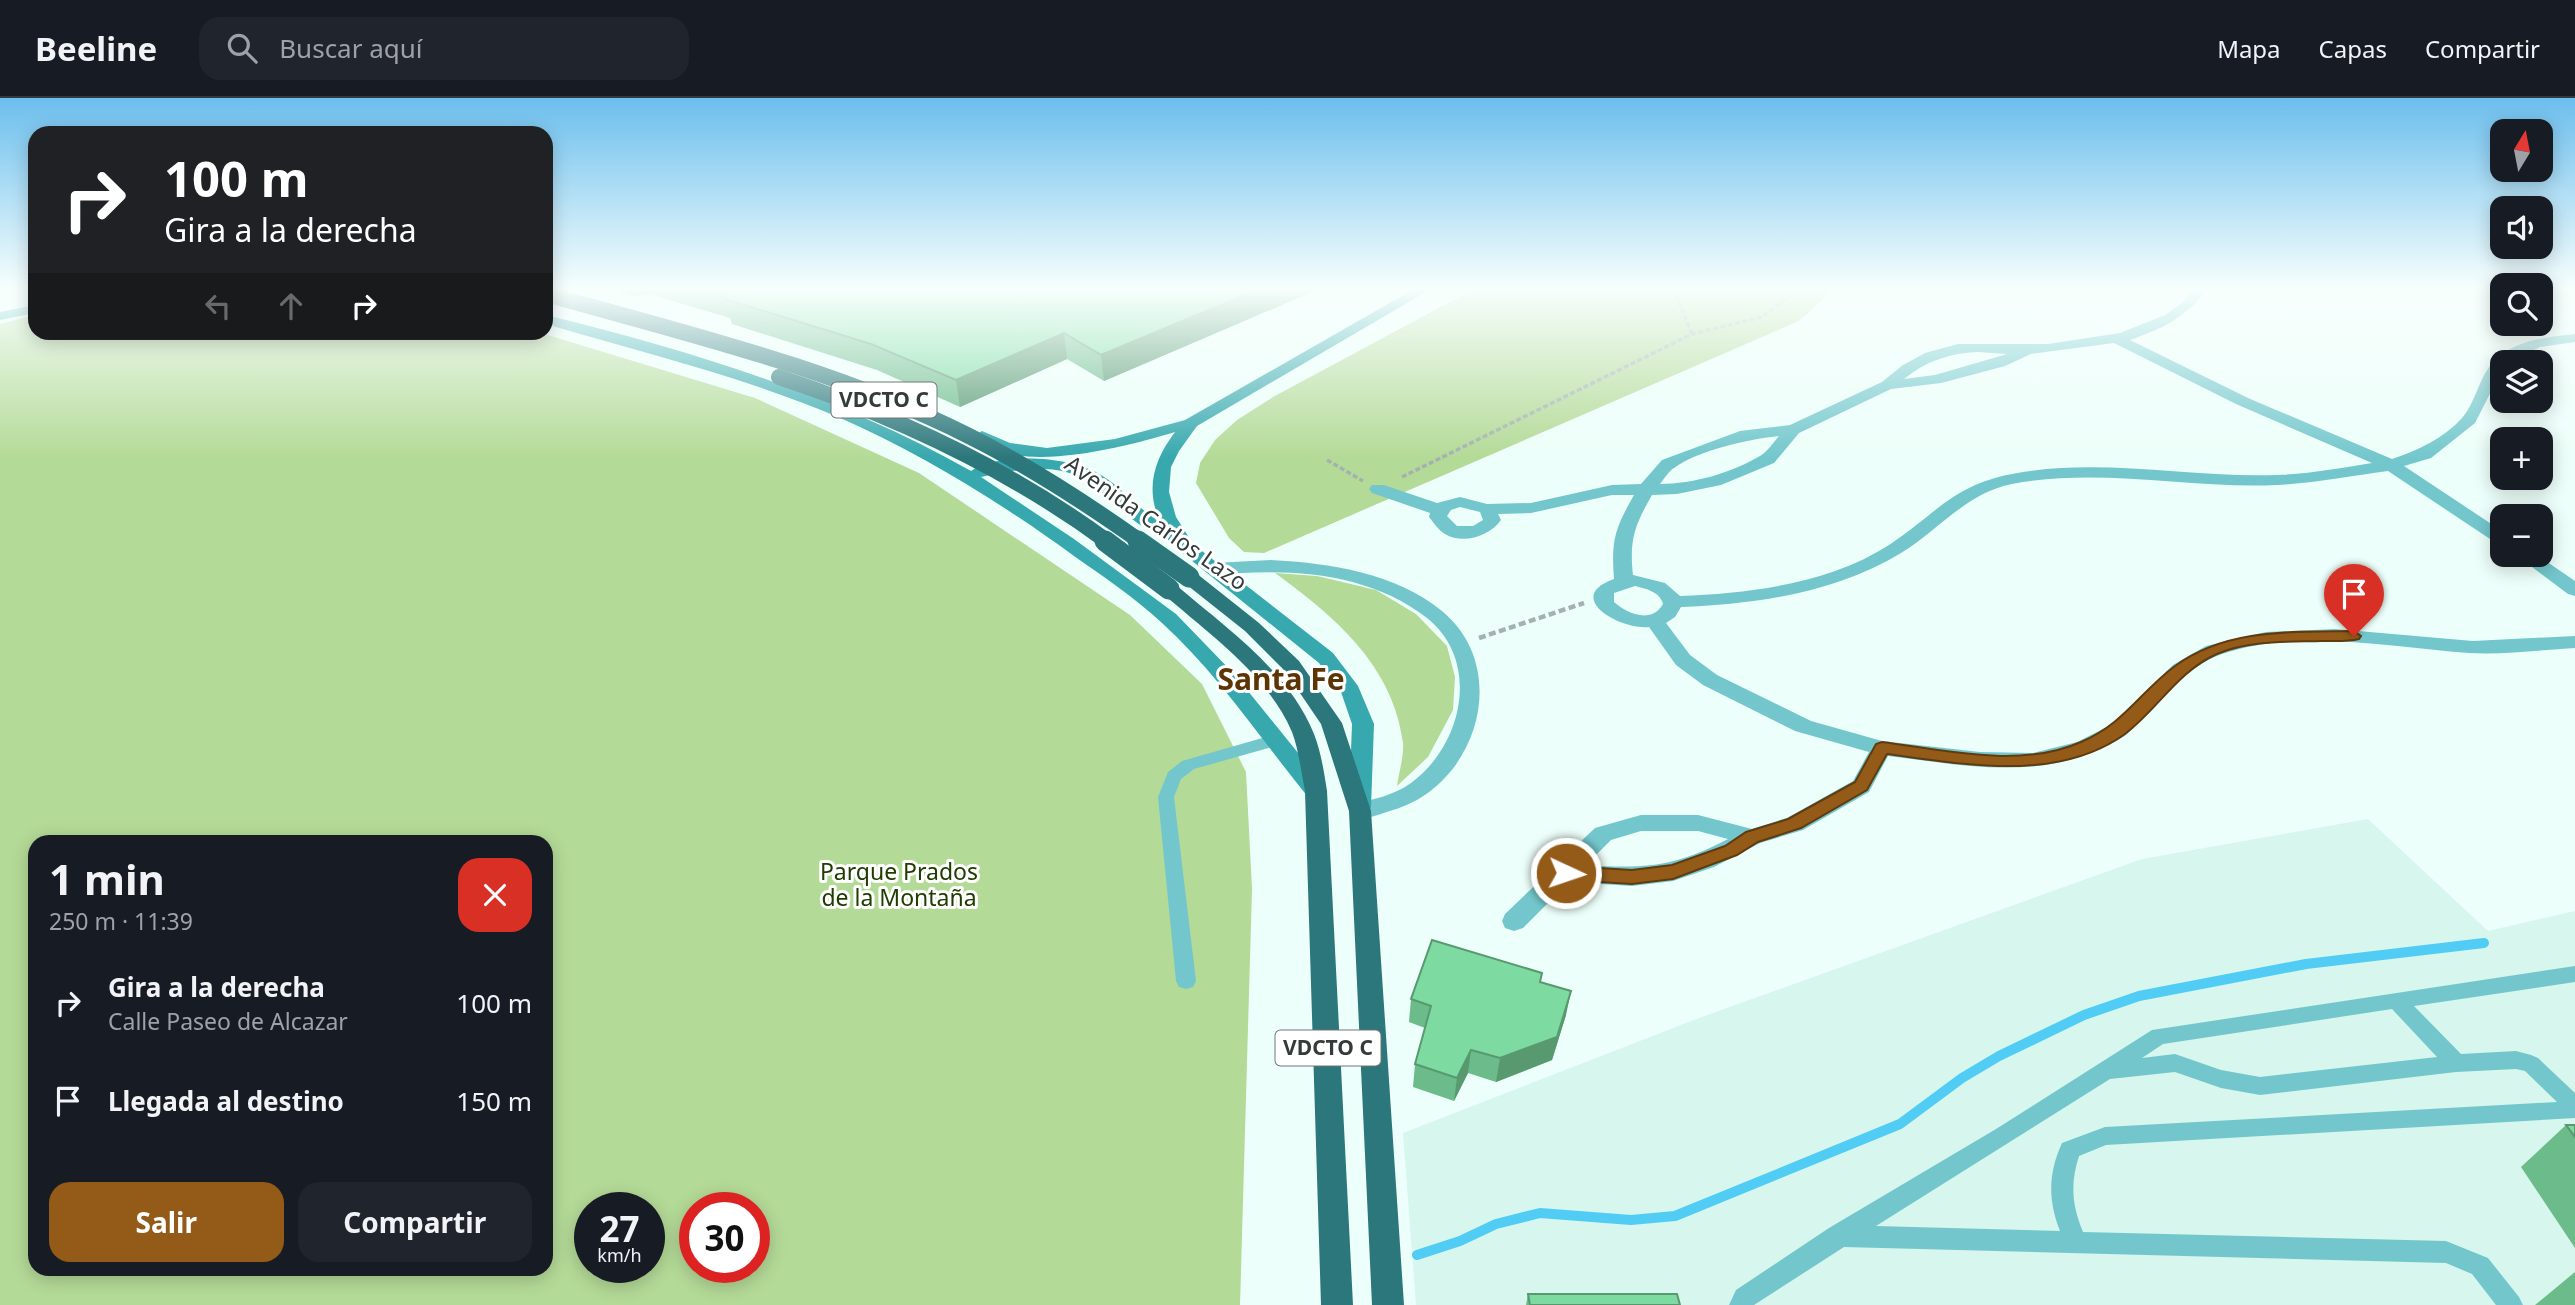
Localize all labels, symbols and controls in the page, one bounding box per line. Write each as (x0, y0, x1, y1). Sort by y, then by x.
search box (199, 17, 689, 80)
text: Beeline (35, 26, 157, 71)
icon: search (223, 29, 261, 67)
text: Buscar aquí (279, 30, 423, 66)
text: Mapa (2217, 32, 2281, 65)
text: Capas (2319, 32, 2387, 65)
text: Compartir (2425, 32, 2540, 65)
north arrow (2490, 119, 2553, 182)
map controls (2490, 119, 2553, 567)
text: 100 m (164, 145, 309, 211)
icon: right (49, 154, 140, 245)
button: sound (2490, 196, 2553, 259)
text: Gira a la derecha (164, 208, 417, 251)
button: search (2490, 273, 2553, 336)
icon: left (199, 287, 237, 325)
icon: ahead (272, 287, 310, 325)
icon: right (345, 287, 383, 325)
button: layers (2490, 350, 2553, 413)
road number: VDCTO C (832, 382, 936, 418)
button: + (2490, 427, 2553, 490)
street label: Avenida Carlos Lazo (1059, 447, 1254, 597)
button: − (2490, 504, 2553, 567)
pin (2324, 564, 2384, 636)
icon: arrive (2335, 575, 2373, 613)
district label: Santa Fe (1217, 658, 1345, 699)
position arrow (1529, 836, 1603, 910)
text: 1 min (49, 850, 165, 907)
park label: Parque Prados de la Montaña (820, 855, 978, 913)
button: close (458, 858, 532, 932)
text: 250 m · 11:39 (49, 905, 193, 937)
text: Gira a la derecha (108, 969, 325, 1005)
icon: right (49, 984, 87, 1022)
text: 100 m (456, 985, 532, 1021)
text: Calle Paseo de Alcazar (108, 1005, 348, 1037)
road number: VDCTO C (1276, 1030, 1380, 1066)
icon: arrive (49, 1082, 87, 1120)
text: Llegada al destino (108, 1083, 344, 1119)
text: 150 m (456, 1083, 532, 1119)
button: Salir (49, 1182, 284, 1262)
button: Compartir (298, 1182, 532, 1262)
speed limit sign: 30 (679, 1192, 770, 1283)
text: 27 (599, 1205, 640, 1252)
text: km/h (597, 1243, 642, 1267)

